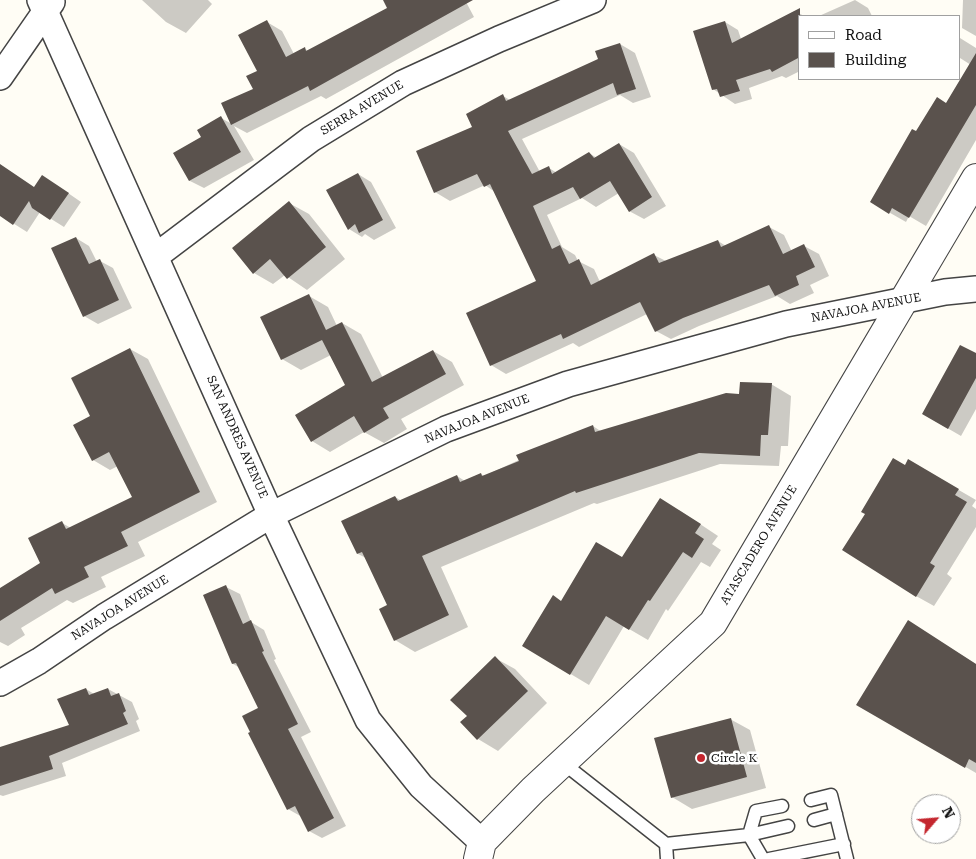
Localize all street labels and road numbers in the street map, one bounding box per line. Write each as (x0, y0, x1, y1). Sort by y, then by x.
street label: SERRA AVENUE (318, 78, 406, 138)
street label: NAVAJOA AVENUE (810, 290, 922, 326)
street label: SAN ANDRES AVENUE (203, 373, 271, 501)
street label: NAVAJOA AVENUE (423, 391, 531, 447)
street label: ATASCADERO AVENUE (718, 483, 800, 607)
street label: NAVAJOA AVENUE (69, 572, 171, 644)

